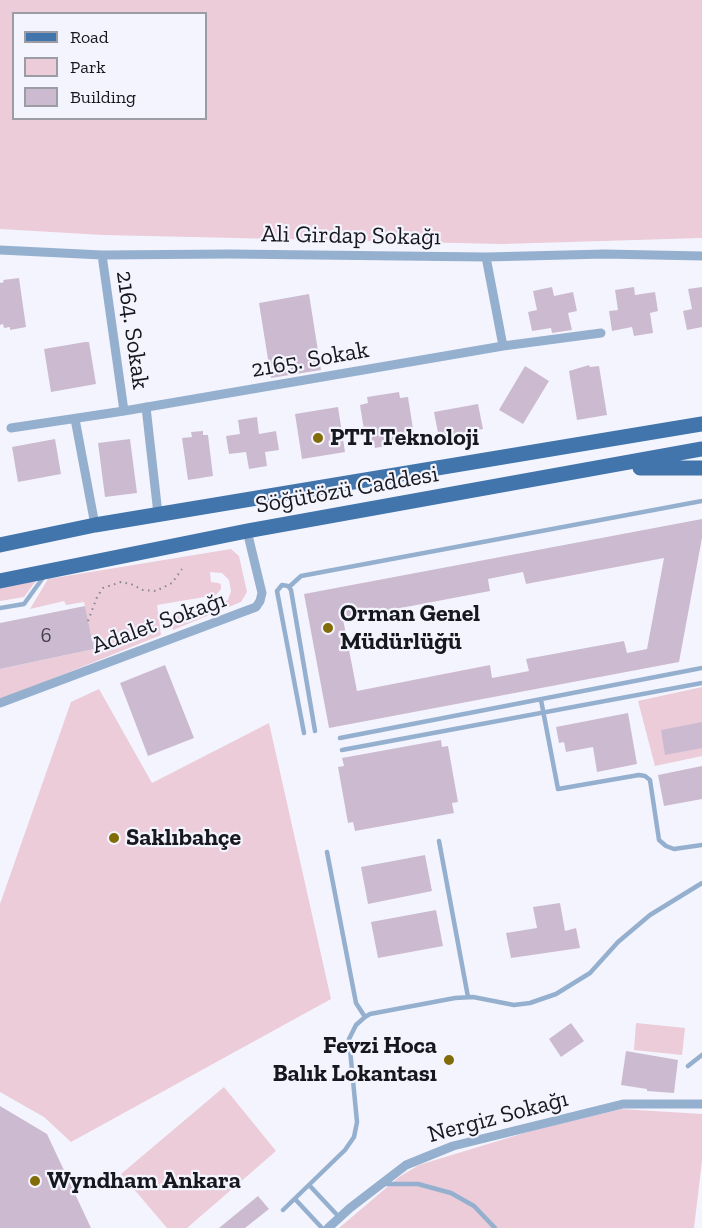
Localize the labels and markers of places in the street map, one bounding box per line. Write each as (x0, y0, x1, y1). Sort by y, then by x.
place label: PTT Teknoloji (330, 424, 479, 452)
marker: PTT Teknoloji (311, 431, 325, 445)
place label: Orman Genel Müdürlüğü (340, 600, 480, 656)
marker: Orman Genel Müdürlüğü (321, 621, 335, 635)
place label: Saklıbahçe (126, 824, 241, 852)
marker: Saklıbahçe (107, 831, 121, 845)
place label: Fevzi Hoca Balık Lokantası (273, 1032, 437, 1088)
marker: Fevzi Hoca Balık Lokantası (442, 1053, 456, 1067)
place label: Wyndham Ankara (47, 1167, 241, 1195)
marker: Wyndham Ankara (28, 1174, 42, 1188)

